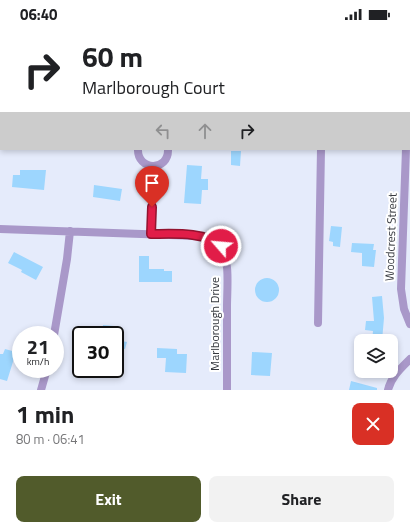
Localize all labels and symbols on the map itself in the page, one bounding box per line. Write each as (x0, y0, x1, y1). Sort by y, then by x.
pin (135, 166, 169, 207)
street label: Woodcrest Street (379, 192, 402, 281)
position arrow (200, 225, 242, 267)
street label: Marlborough Drive (205, 277, 224, 371)
speed limit sign: 30 (72, 326, 124, 378)

